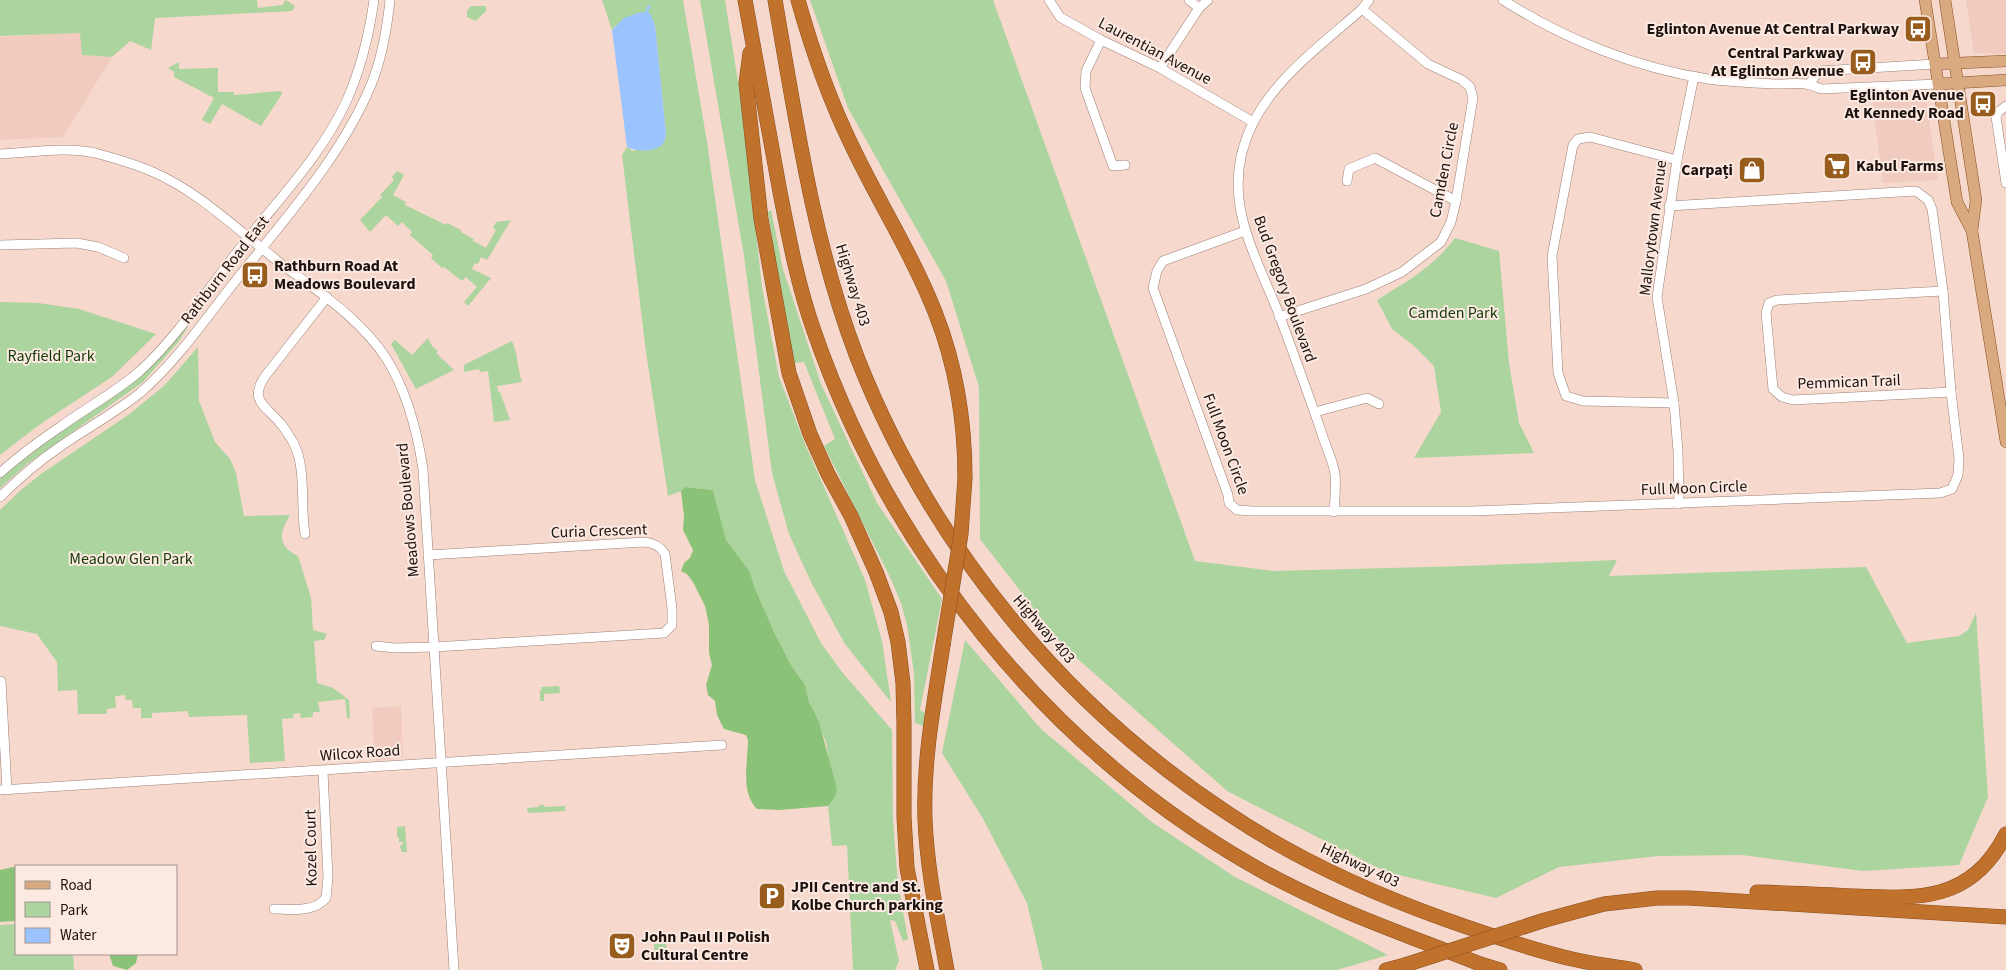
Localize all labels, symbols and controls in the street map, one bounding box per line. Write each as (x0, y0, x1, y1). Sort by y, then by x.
street label: Laurentian Avenue (1095, 12, 1216, 90)
bus stop icon: Eglinton Avenue At Central Parkway (1903, 14, 1933, 44)
place label: Eglinton Avenue At Central Parkway (1647, 18, 1900, 40)
place label: Central Parkway At Eglinton Avenue (1710, 42, 1845, 82)
bus stop icon: Central Parkway At Eglinton Avenue (1848, 47, 1878, 77)
place label: Eglinton Avenue At Kennedy Road (1844, 84, 1964, 124)
bus stop icon: Eglinton Avenue At Kennedy Road (1968, 89, 1998, 119)
street label: Camden Circle (1424, 120, 1464, 220)
supermarket icon: Kabul Farms (1822, 151, 1852, 181)
shop icon: Carpați (1737, 155, 1767, 185)
place label: Kabul Farms (1856, 155, 1944, 177)
street label: Mallorytown Avenue (1634, 159, 1672, 297)
place label: Carpați (1681, 159, 1733, 181)
street label: Rathburn Road East (176, 211, 275, 329)
street label: Bud Gregory Boulevard (1248, 213, 1322, 365)
street label: Highway 403 (830, 241, 876, 329)
place label: Rathburn Road At Meadows Boulevard (274, 255, 416, 295)
bus stop icon: Rathburn Road At Meadows Boulevard (240, 260, 270, 290)
park label: Camden Park (1408, 302, 1498, 324)
park label: Rayfield Park (7, 345, 95, 367)
street label: Pemmican Trail (1797, 369, 1901, 395)
street label: Full Moon Circle (1197, 390, 1255, 498)
street label: Meadows Boulevard (391, 442, 425, 578)
street label: Full Moon Circle (1640, 475, 1748, 501)
street label: Curia Crescent (550, 518, 648, 544)
park label: Meadow Glen Park (69, 548, 193, 570)
street label: Highway 403 (1008, 590, 1080, 668)
street label: Wilcox Road (319, 739, 401, 767)
street label: Kozel Court (299, 809, 323, 887)
street label: Highway 403 (1317, 837, 1403, 893)
legend (15, 865, 178, 955)
text: Road (60, 875, 92, 896)
place label: JPII Centre and St. Kolbe Church parking (791, 876, 943, 916)
parking icon: JPII Centre and St. Kolbe Church parking (757, 881, 787, 911)
text: Park (60, 900, 89, 921)
text: Water (60, 925, 97, 946)
place label: John Paul II Polish Cultural Centre (641, 926, 770, 966)
theatre icon: John Paul II Polish Cultural Centre (607, 931, 637, 961)

